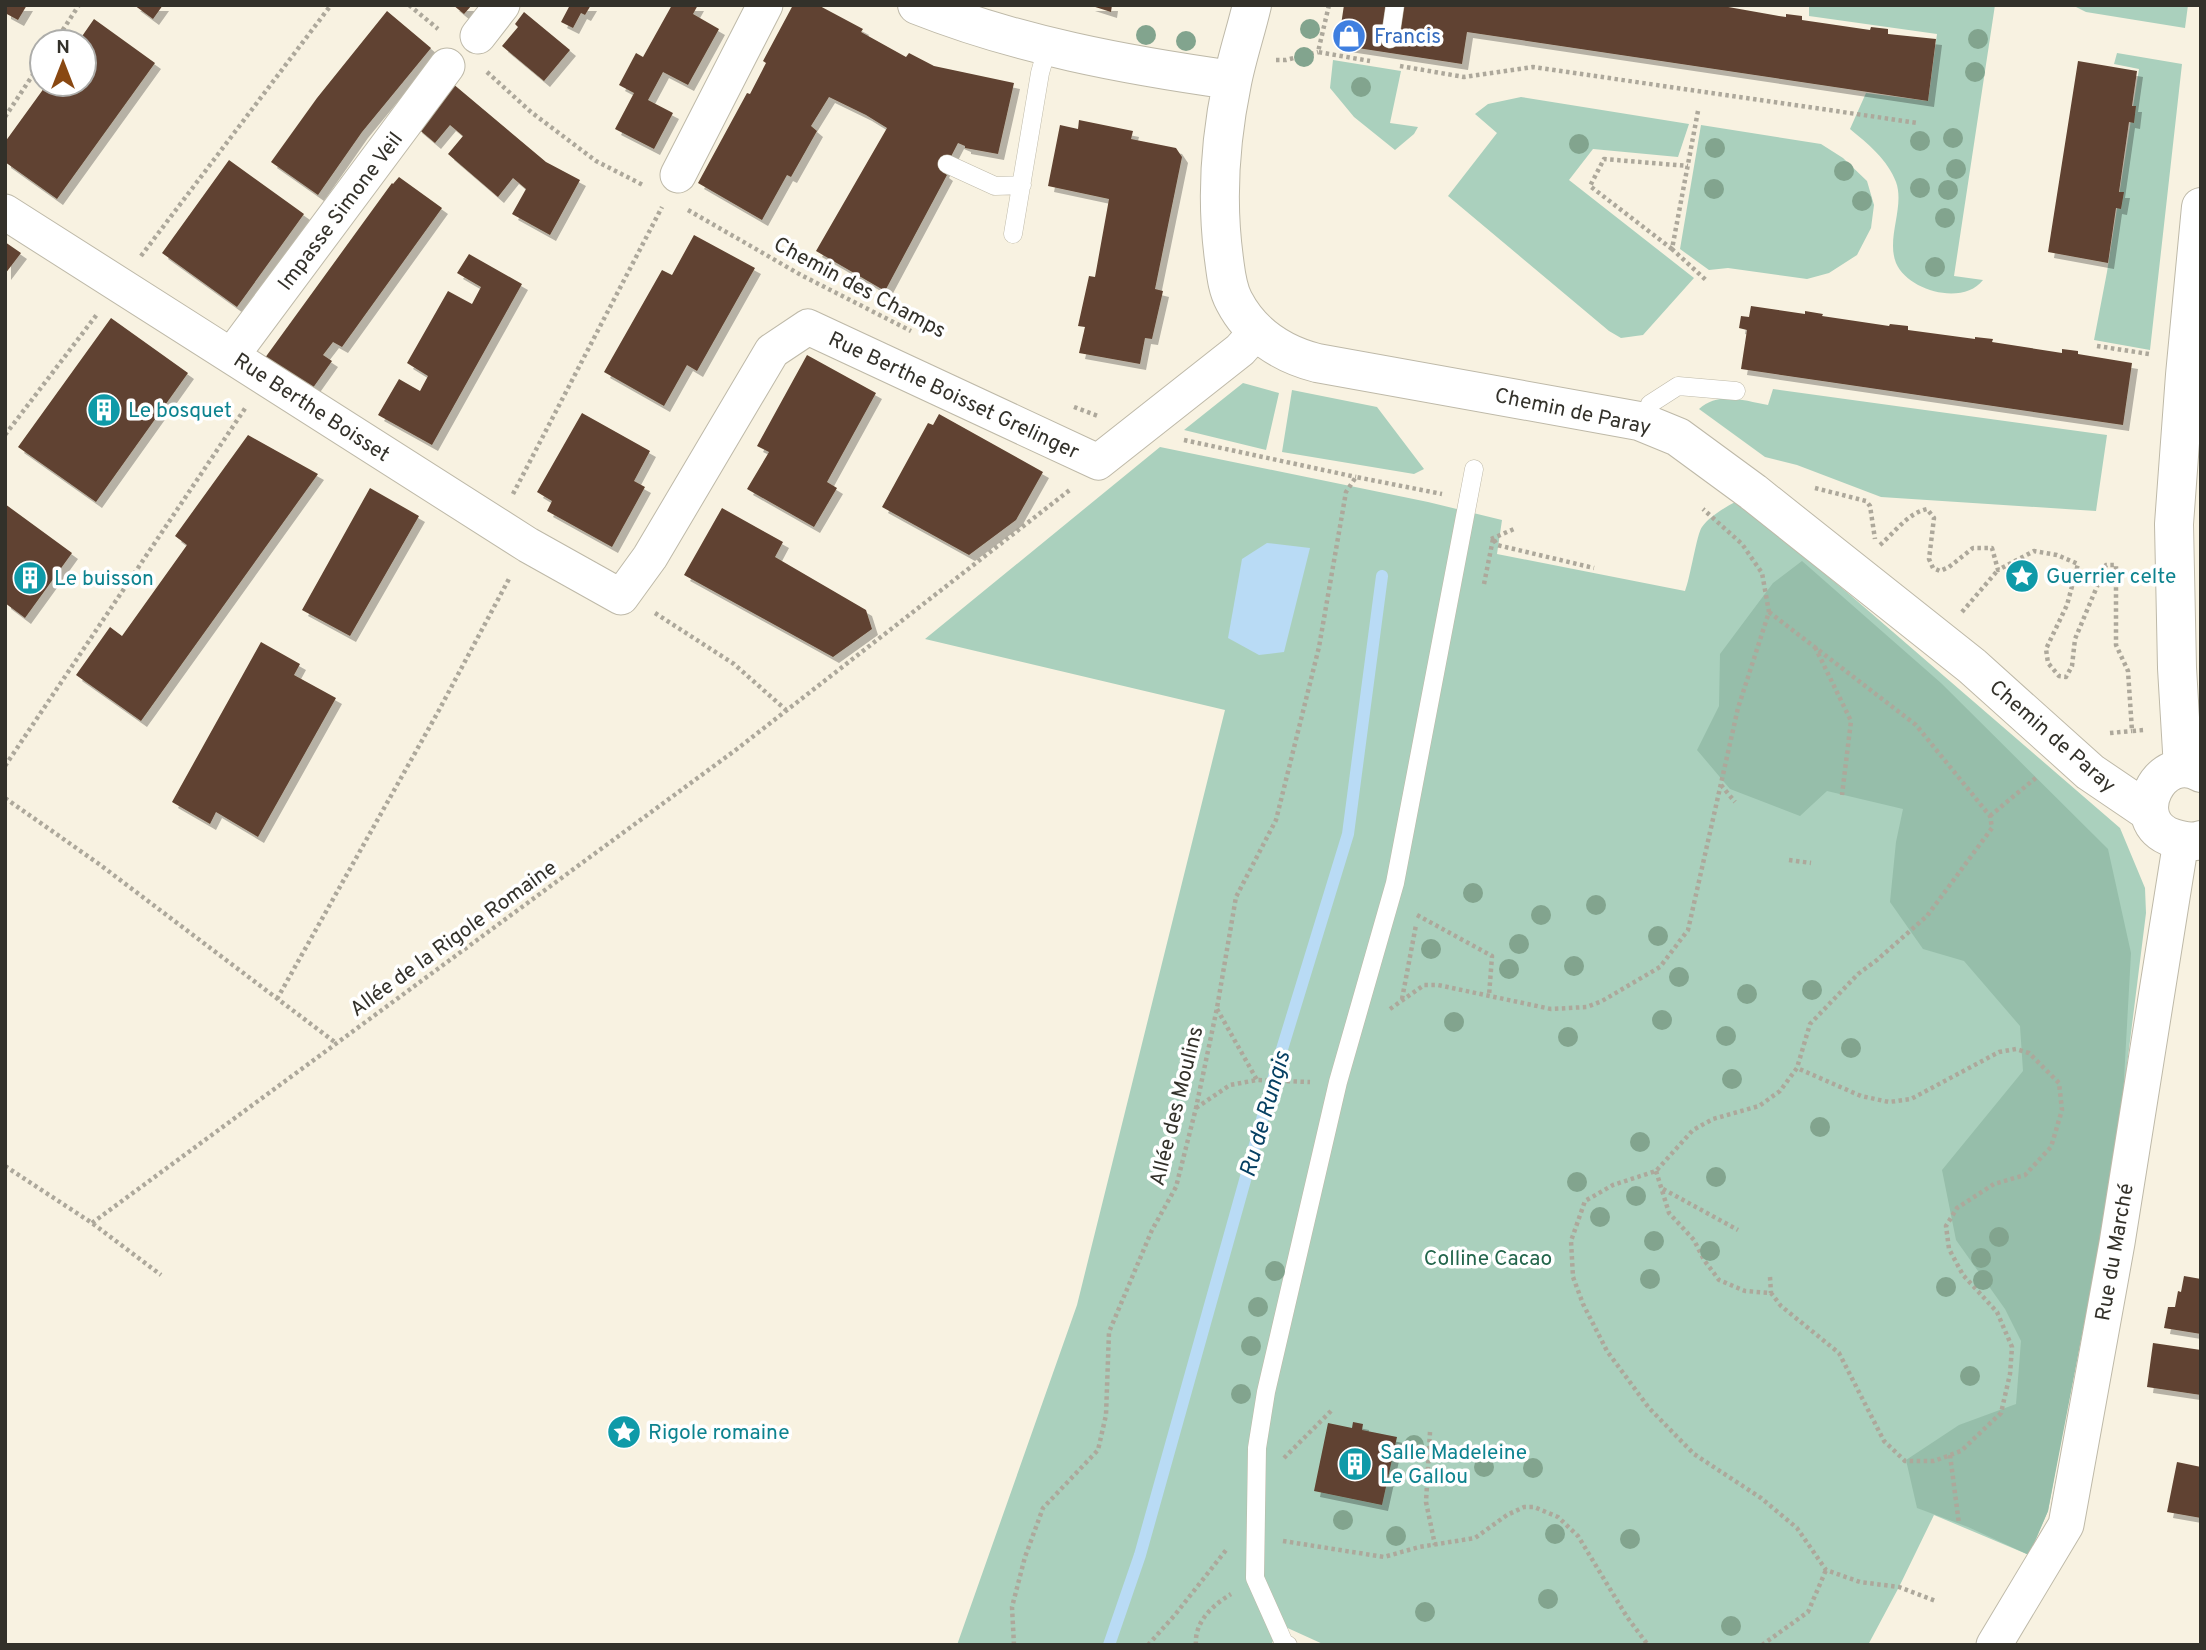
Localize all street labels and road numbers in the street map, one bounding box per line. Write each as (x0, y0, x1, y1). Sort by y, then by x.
street label: Impasse Simone Veil (273, 127, 410, 297)
street label: Chemin des Champs (769, 232, 950, 345)
street label: Rue Berthe Boisset Grelinger (824, 326, 1083, 466)
street label: Rue Berthe Boisset (228, 348, 394, 469)
street label: Chemin de Paray (1492, 383, 1653, 442)
street label: Chemin de Paray (1983, 675, 2121, 800)
street label: Allée de la Rigole Romaine (345, 855, 563, 1023)
street label: Allée des Moulins (1145, 1024, 1210, 1189)
street label: Rue du Marché (2090, 1181, 2141, 1323)

